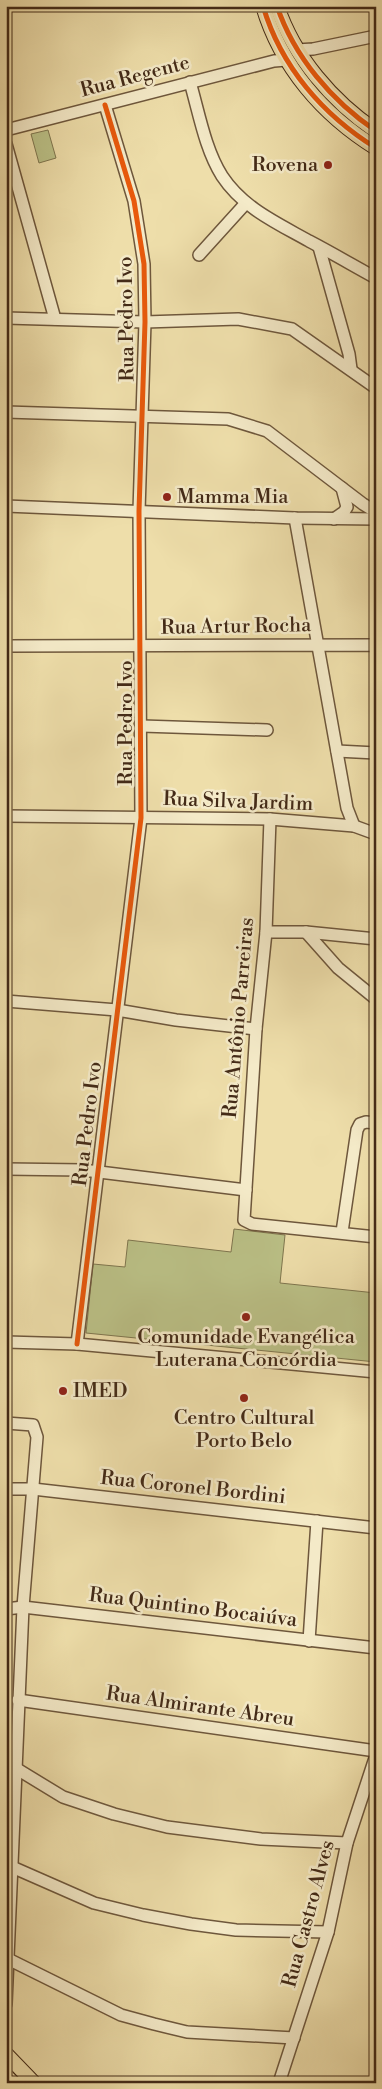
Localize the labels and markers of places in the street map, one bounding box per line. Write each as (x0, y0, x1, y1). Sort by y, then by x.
place label: Rovena (252, 153, 319, 178)
marker: Rovena (322, 159, 334, 171)
place label: Mamma Mia (177, 485, 289, 510)
marker: Mamma Mia (161, 491, 173, 503)
marker: Comunidade Evangélica Luterana Concórdia (240, 1311, 252, 1323)
place label: Comunidade Evangélica Luterana Concórdia (137, 1325, 356, 1373)
place label: IMED (73, 1379, 128, 1404)
marker: IMED (57, 1385, 69, 1397)
marker: Centro Cultural Porto Belo (238, 1392, 250, 1404)
place label: Centro Cultural Porto Belo (174, 1406, 314, 1454)

